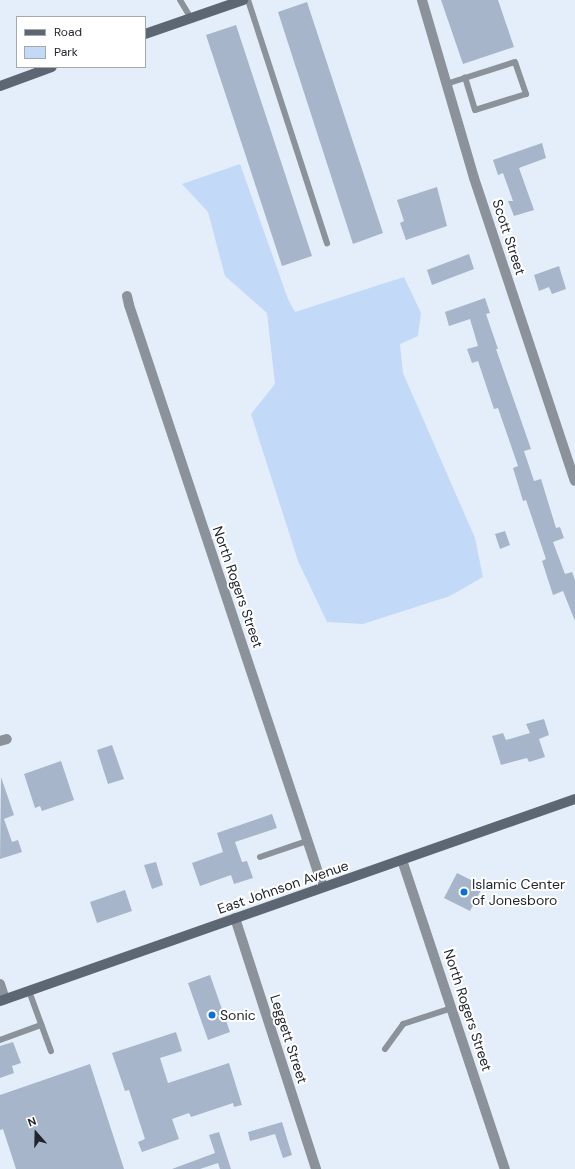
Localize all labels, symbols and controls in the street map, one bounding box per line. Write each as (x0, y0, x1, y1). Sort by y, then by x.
legend (16, 16, 146, 68)
text: Road (54, 24, 82, 40)
text: Park (54, 44, 78, 60)
street label: Scott Street (489, 197, 529, 277)
street label: North Rogers Street (209, 524, 267, 650)
street label: East Johnson Avenue (215, 857, 351, 917)
place label: Islamic Center of Jonesboro (472, 876, 565, 908)
marker: Islamic Center of Jonesboro (459, 887, 469, 897)
street label: North Rogers Street (440, 947, 496, 1073)
street label: Leggett Street (267, 992, 311, 1086)
place label: Sonic (220, 1007, 256, 1023)
marker: Sonic (207, 1010, 217, 1020)
north arrow (16, 1113, 56, 1153)
text: N (26, 1114, 38, 1130)

